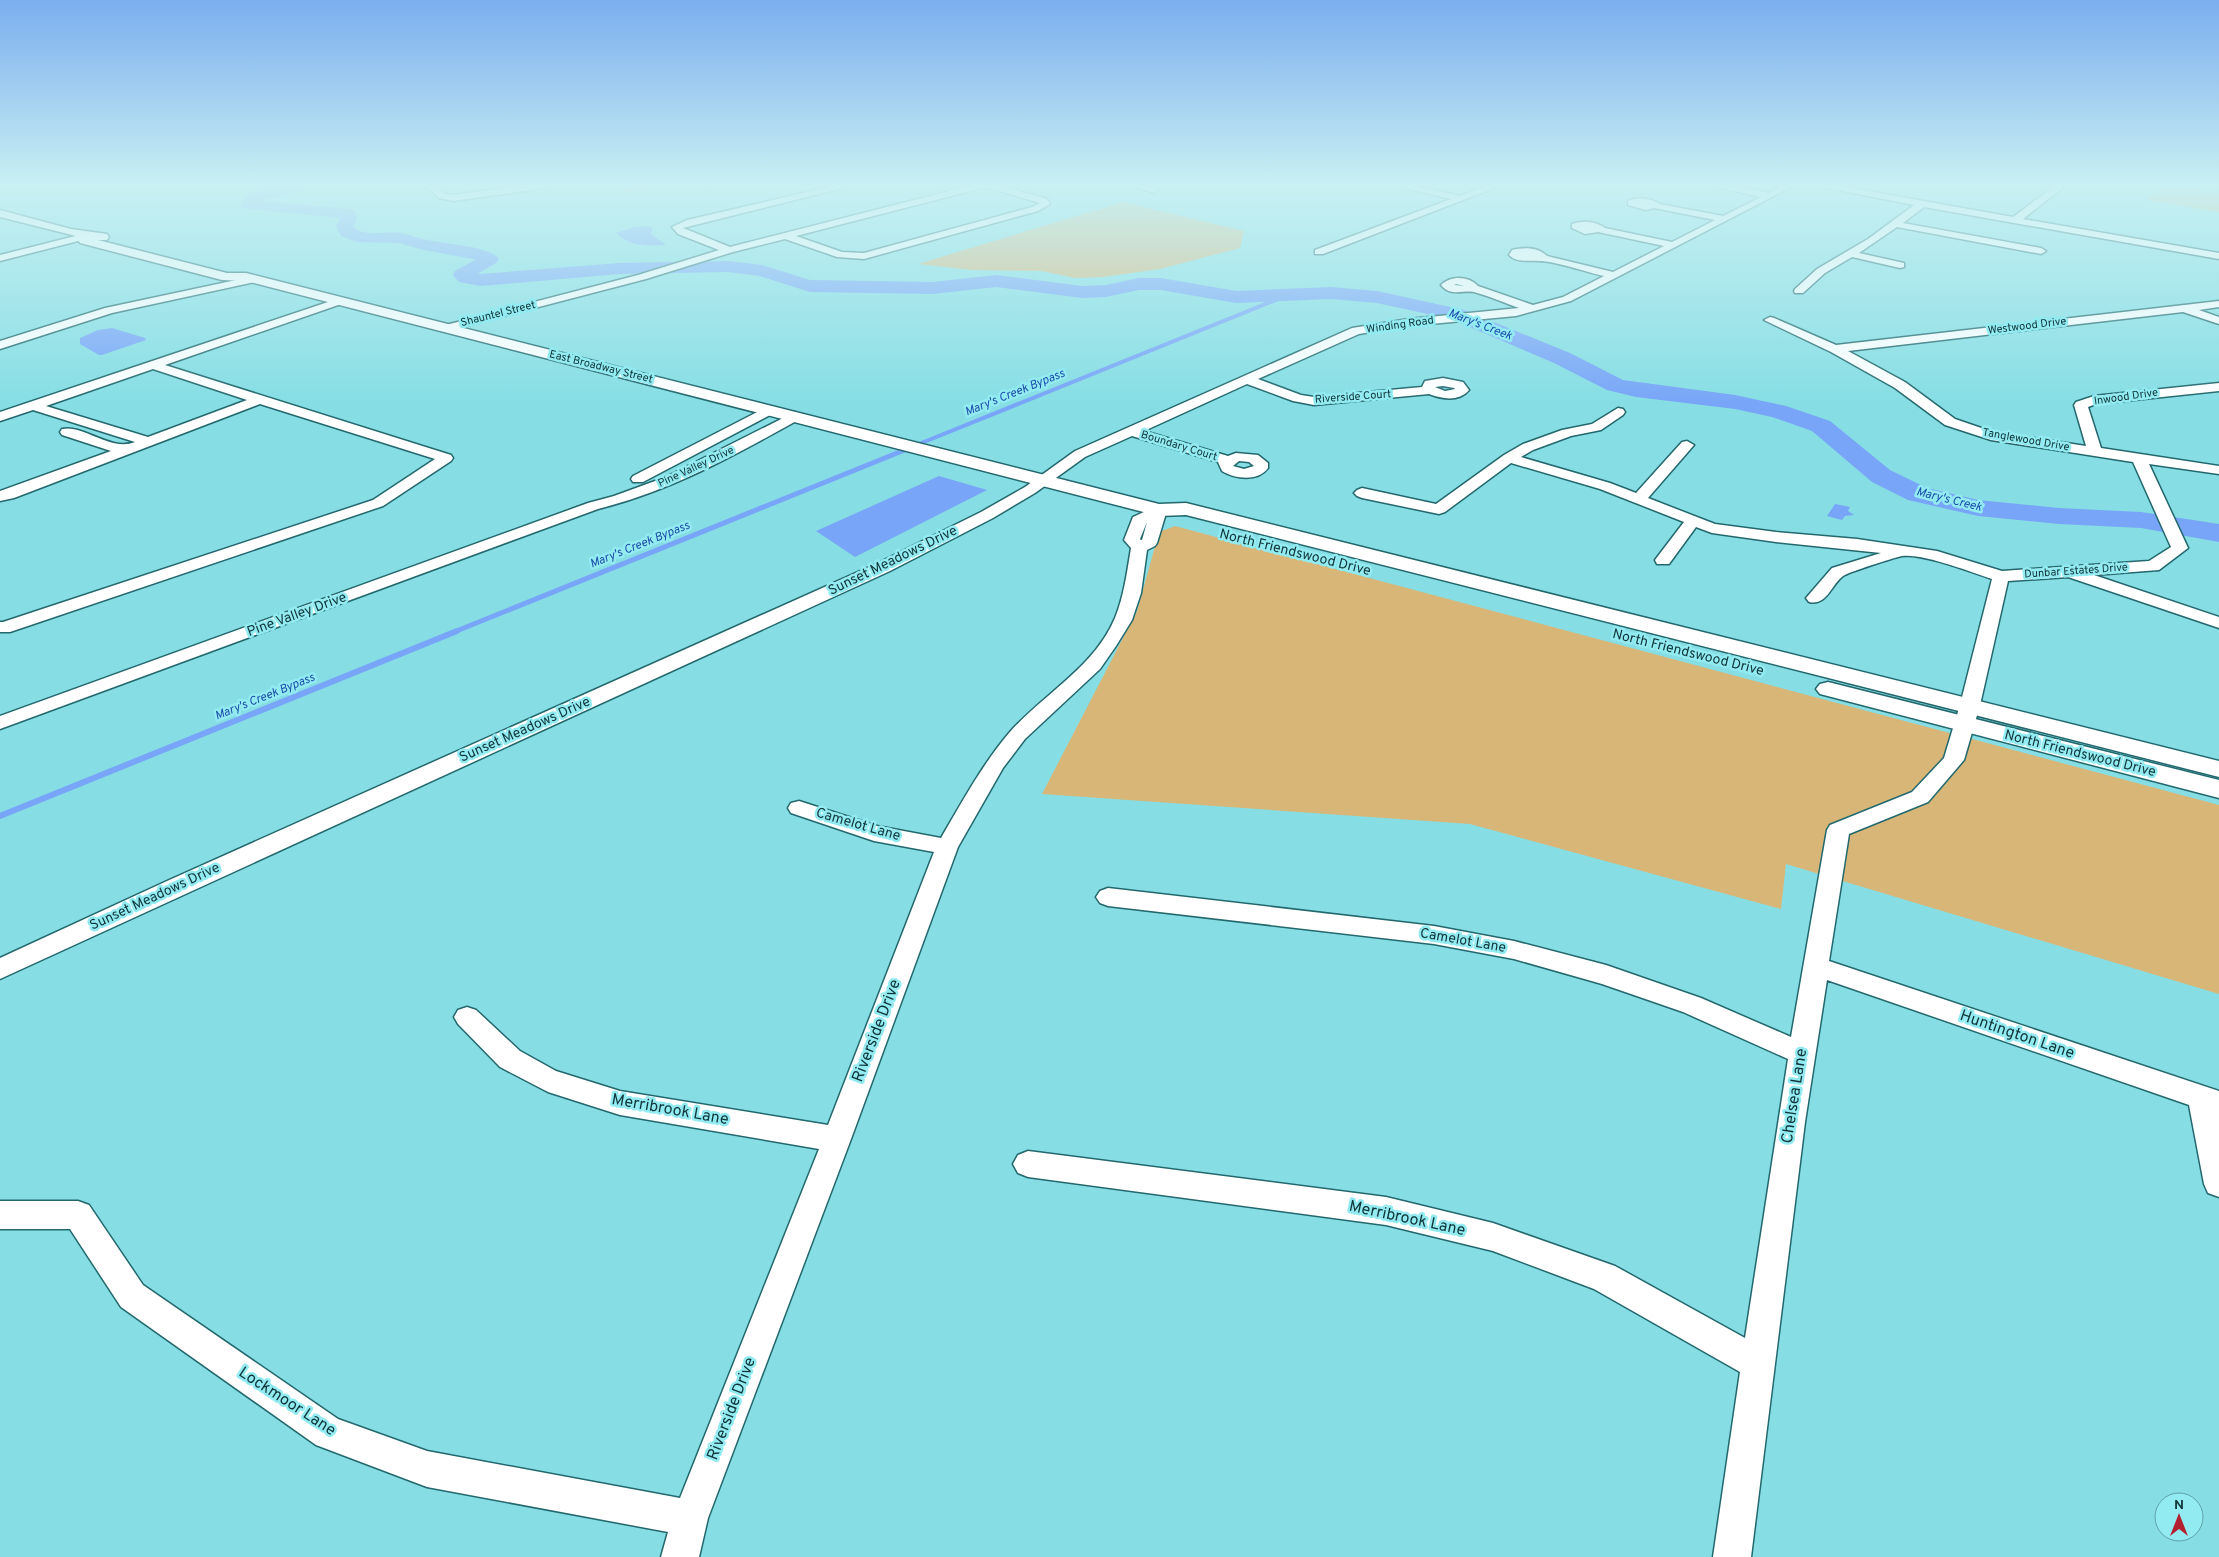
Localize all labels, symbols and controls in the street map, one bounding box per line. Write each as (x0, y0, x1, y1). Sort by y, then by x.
street label: Shauntel Street (459, 298, 537, 330)
water label: Mary's Creek (1446, 306, 1515, 345)
street label: Winding Road (1365, 313, 1435, 337)
street label: Westwood Drive (1987, 314, 2067, 338)
street label: East Broadway Street (548, 347, 654, 387)
water label: Mary's Creek Bypass (963, 365, 1068, 420)
street label: Inwood Drive (2093, 386, 2159, 408)
street label: Riverside Court (1314, 387, 1392, 407)
street label: Tanglewood Drive (1981, 425, 2071, 455)
street label: Boundary Court (1139, 428, 1219, 464)
street label: Pine Valley Drive (656, 443, 736, 491)
water label: Mary's Creek (1915, 484, 1984, 516)
water label: Mary's Creek Bypass (588, 517, 693, 572)
street label: Sunset Meadows Drive (826, 522, 960, 600)
street label: North Friendswood Drive (1217, 526, 1373, 580)
street label: Dunbar Estates Drive (2024, 560, 2128, 582)
street label: Pine Valley Drive (245, 589, 349, 641)
street label: North Friendswood Drive (1610, 626, 1766, 680)
water label: Mary's Creek Bypass (213, 669, 318, 724)
street label: Sunset Meadows Drive (457, 693, 593, 767)
street label: North Friendswood Drive (2002, 727, 2158, 781)
street label: Camelot Lane (814, 805, 902, 845)
street label: Sunset Meadows Drive (87, 859, 223, 935)
street label: Camelot Lane (1419, 925, 1507, 957)
street label: Riverside Drive (848, 977, 906, 1085)
street label: Huntington Lane (1957, 1006, 2077, 1064)
street label: Chelsea Lane (1778, 1047, 1812, 1145)
street label: Merribrook Lane (610, 1090, 730, 1130)
street label: Merribrook Lane (1347, 1197, 1467, 1241)
street label: Riverside Drive (703, 1355, 761, 1463)
street label: Lockmoor Lane (235, 1363, 339, 1441)
north arrow (2154, 1492, 2204, 1542)
text: N (2174, 1497, 2184, 1514)

